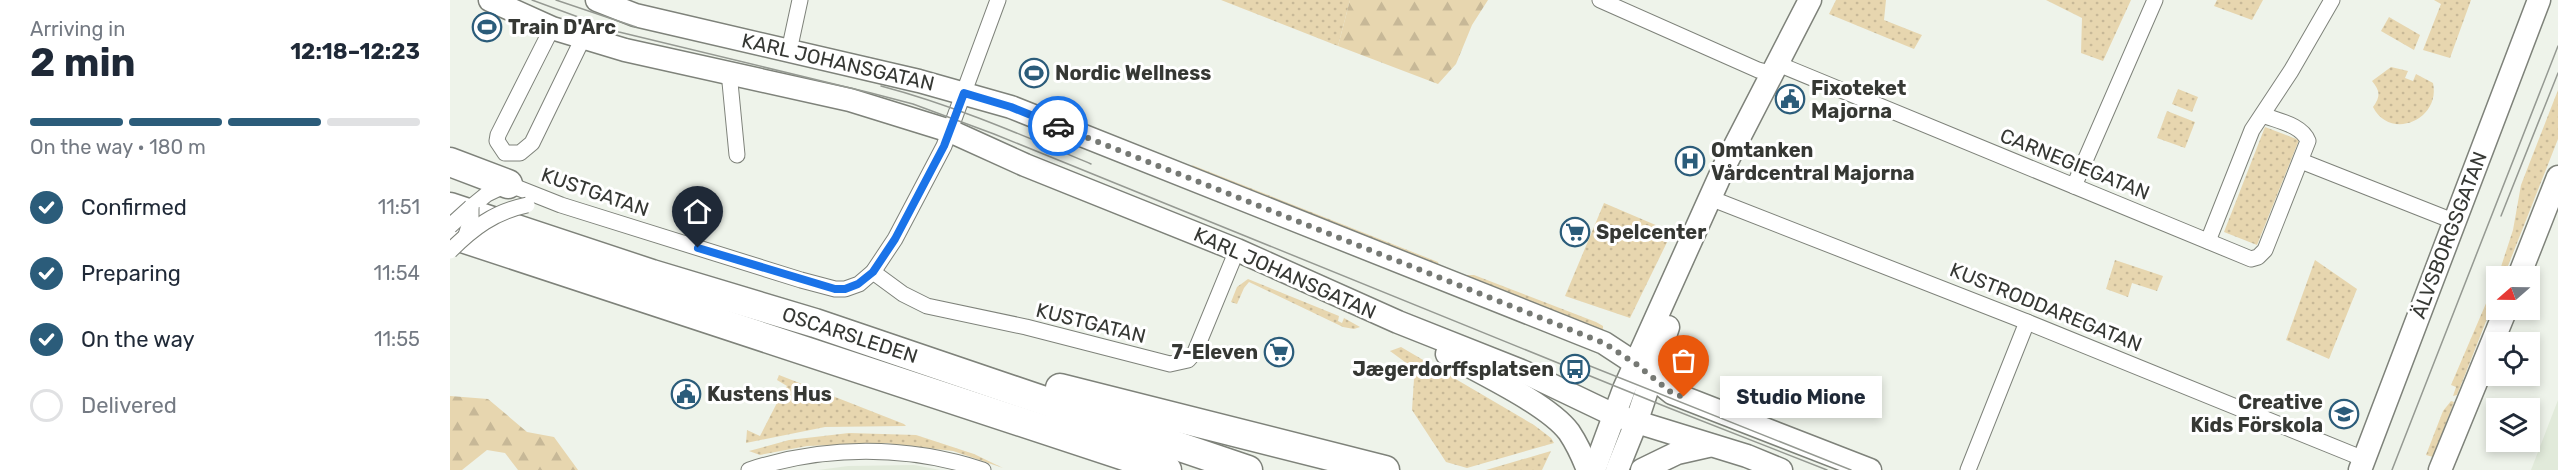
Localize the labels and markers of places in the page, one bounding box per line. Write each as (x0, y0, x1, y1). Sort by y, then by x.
sports icon: Train D'Arc (471, 11, 503, 43)
place label: Train D'Arc (508, 15, 616, 39)
sports icon: Nordic Wellness (1018, 57, 1050, 89)
place label: Nordic Wellness (1055, 61, 1211, 85)
place label: Fixoteket Majorna (1811, 76, 1906, 123)
public building icon: Fixoteket Majorna (1774, 83, 1806, 115)
place label: Omtanken Vårdcentral Majorna (1711, 138, 1915, 185)
hospital icon: Omtanken Vårdcentral Majorna (1674, 145, 1706, 177)
pin (672, 186, 723, 248)
supermarket icon: Spelcenter (1559, 216, 1591, 248)
place label: Spelcenter (1596, 220, 1706, 244)
pin (1658, 335, 1709, 397)
supermarket icon: 7-Eleven (1263, 336, 1295, 368)
place label: 7-Eleven (1171, 340, 1258, 364)
bus stop icon: Jægerdorffsplatsen (1559, 353, 1591, 385)
place label: Jægerdorffsplatsen (1352, 357, 1554, 381)
callout: Studio Mione (1720, 376, 1882, 418)
public building icon: Kustens Hus (670, 378, 702, 410)
place label: Kustens Hus (707, 382, 832, 406)
place label: Creative Kids Förskola (2191, 390, 2323, 437)
school or university icon: Creative Kids Förskola (2328, 398, 2360, 430)

